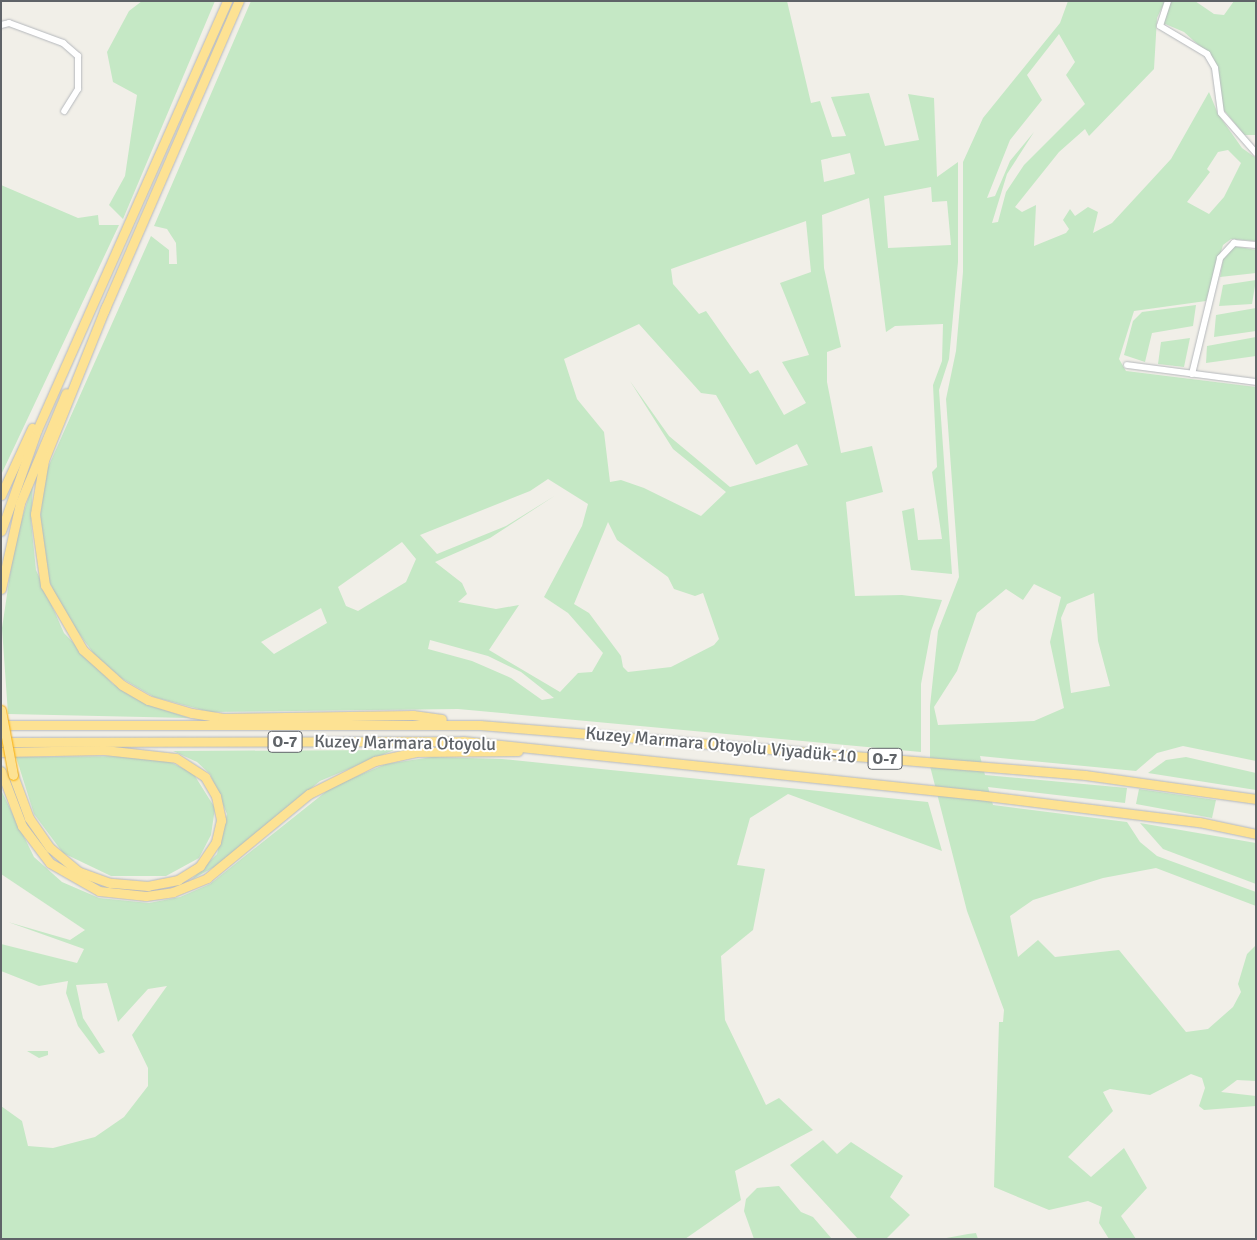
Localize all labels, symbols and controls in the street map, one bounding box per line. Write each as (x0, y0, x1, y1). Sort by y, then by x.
street label: Kuzey Marmara Otoyolu Viyadük-10 (585, 722, 857, 768)
road number: O-7 (268, 729, 302, 756)
street label: Kuzey Marmara Otoyolu (314, 731, 496, 755)
road number: O-7 (868, 746, 902, 772)

